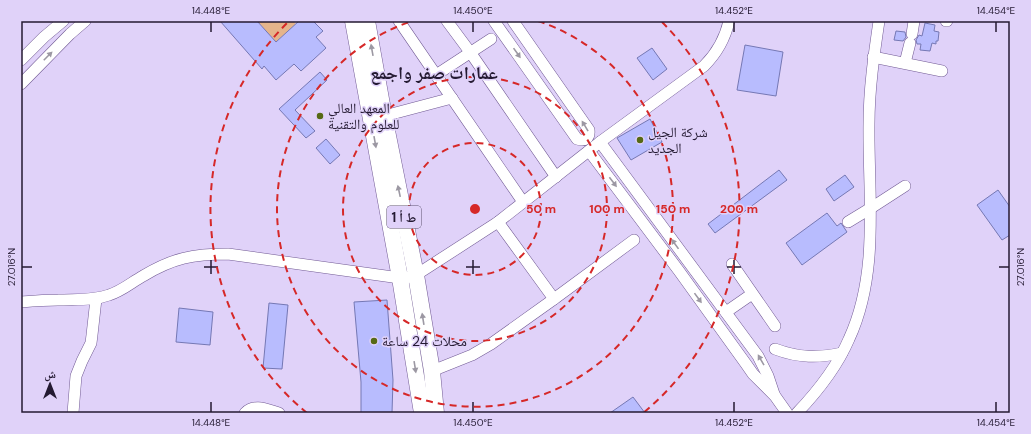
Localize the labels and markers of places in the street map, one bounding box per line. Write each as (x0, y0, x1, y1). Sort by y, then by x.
place label: المعهد العالي للعلوم والتقنية (328, 99, 400, 134)
marker: المعهد العالي للعلوم والتقنية (315, 111, 325, 121)
place label: شركة الجيل الجديد (648, 123, 708, 157)
marker: شركة الجيل الجديد (635, 135, 645, 145)
centre of rings (468, 202, 482, 216)
place label: محلات 24 ساعة (382, 332, 467, 350)
marker: محلات 24 ساعة (369, 336, 379, 346)

